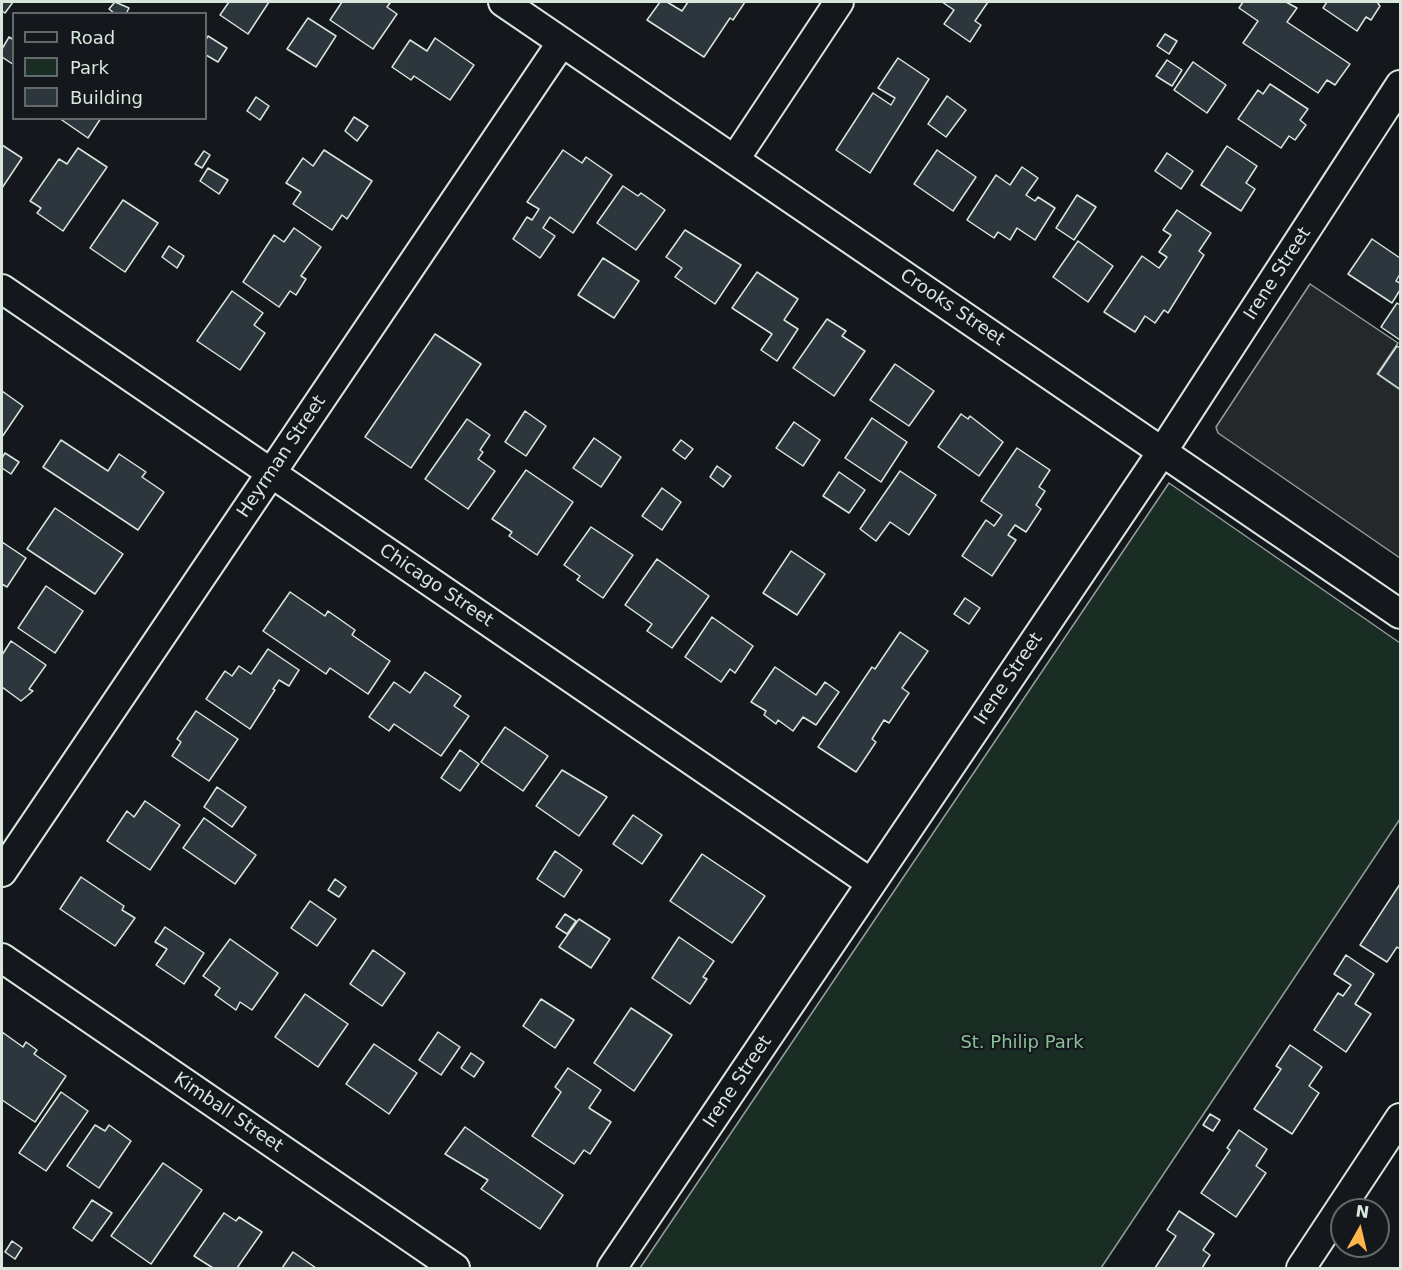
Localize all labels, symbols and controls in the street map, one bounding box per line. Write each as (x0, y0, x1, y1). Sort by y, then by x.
legend (12, 12, 207, 120)
text: Road (70, 27, 115, 48)
text: Park (70, 57, 109, 78)
text: Building (70, 87, 143, 108)
street label: Irene Street (1240, 224, 1316, 324)
street label: Crooks Street (895, 265, 1009, 351)
street label: Heyrman Street (233, 392, 331, 522)
street label: Chicago Street (375, 540, 497, 632)
street label: Irene Street (970, 629, 1048, 729)
street label: Irene Street (699, 1032, 777, 1132)
park label: St. Philip Park (960, 1032, 1084, 1054)
street label: Kimball Street (169, 1068, 287, 1158)
north arrow (1330, 1198, 1390, 1258)
text: N (1354, 1201, 1370, 1222)

